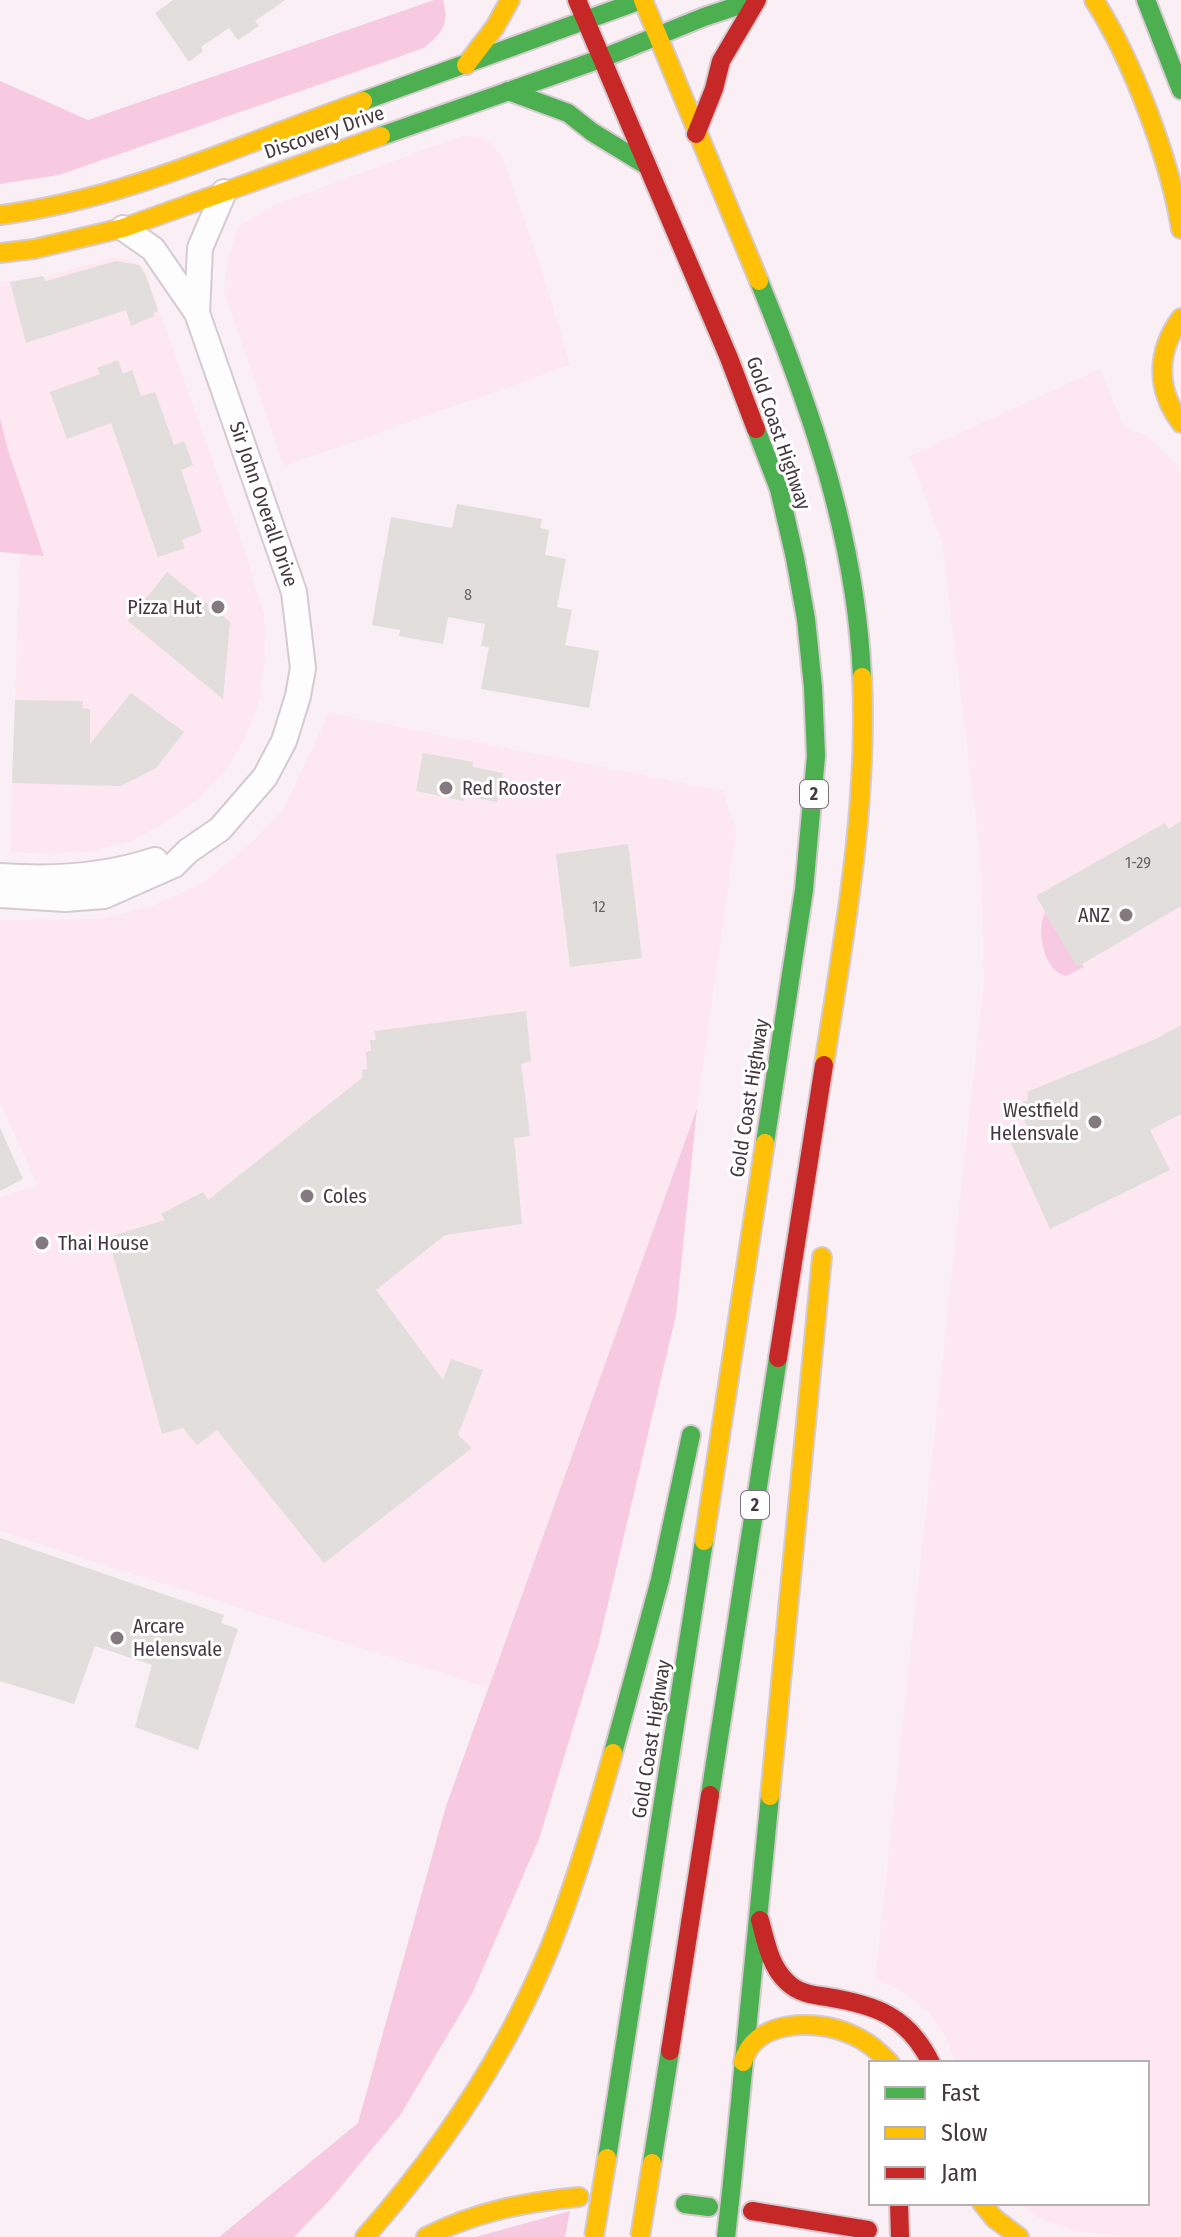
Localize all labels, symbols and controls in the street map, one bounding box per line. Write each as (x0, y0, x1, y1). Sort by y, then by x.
street label: Discovery Drive (261, 100, 387, 164)
street label: Gold Coast Highway (742, 353, 816, 513)
street label: Sir John Overall Drive (224, 418, 304, 590)
house number: 8 (464, 585, 472, 604)
place label: Pizza Hut (127, 595, 202, 619)
marker: Pizza Hut (209, 598, 227, 616)
place label: Red Rooster (462, 776, 561, 800)
marker: Red Rooster (437, 779, 455, 797)
road number: 2 (800, 780, 828, 808)
house number: 1-29 (1125, 853, 1151, 872)
house number: 12 (592, 897, 606, 916)
place label: ANZ (1078, 903, 1110, 927)
marker: ANZ (1117, 906, 1135, 924)
street label: Gold Coast Highway (725, 1017, 773, 1179)
place label: Westfield Helensvale (990, 1098, 1079, 1145)
marker: Westfield Helensvale (1086, 1113, 1104, 1131)
place label: Coles (323, 1184, 367, 1208)
marker: Coles (298, 1187, 316, 1205)
place label: Thai House (58, 1231, 149, 1255)
marker: Thai House (33, 1234, 51, 1252)
road number: 2 (741, 1491, 769, 1519)
place label: Arcare Helensvale (133, 1614, 222, 1661)
marker: Arcare Helensvale (108, 1629, 126, 1647)
street label: Gold Coast Highway (627, 1658, 675, 1820)
legend (869, 2061, 1149, 2205)
text: Fast (941, 2079, 980, 2107)
text: Slow (941, 2119, 988, 2147)
text: Jam (941, 2159, 978, 2187)

